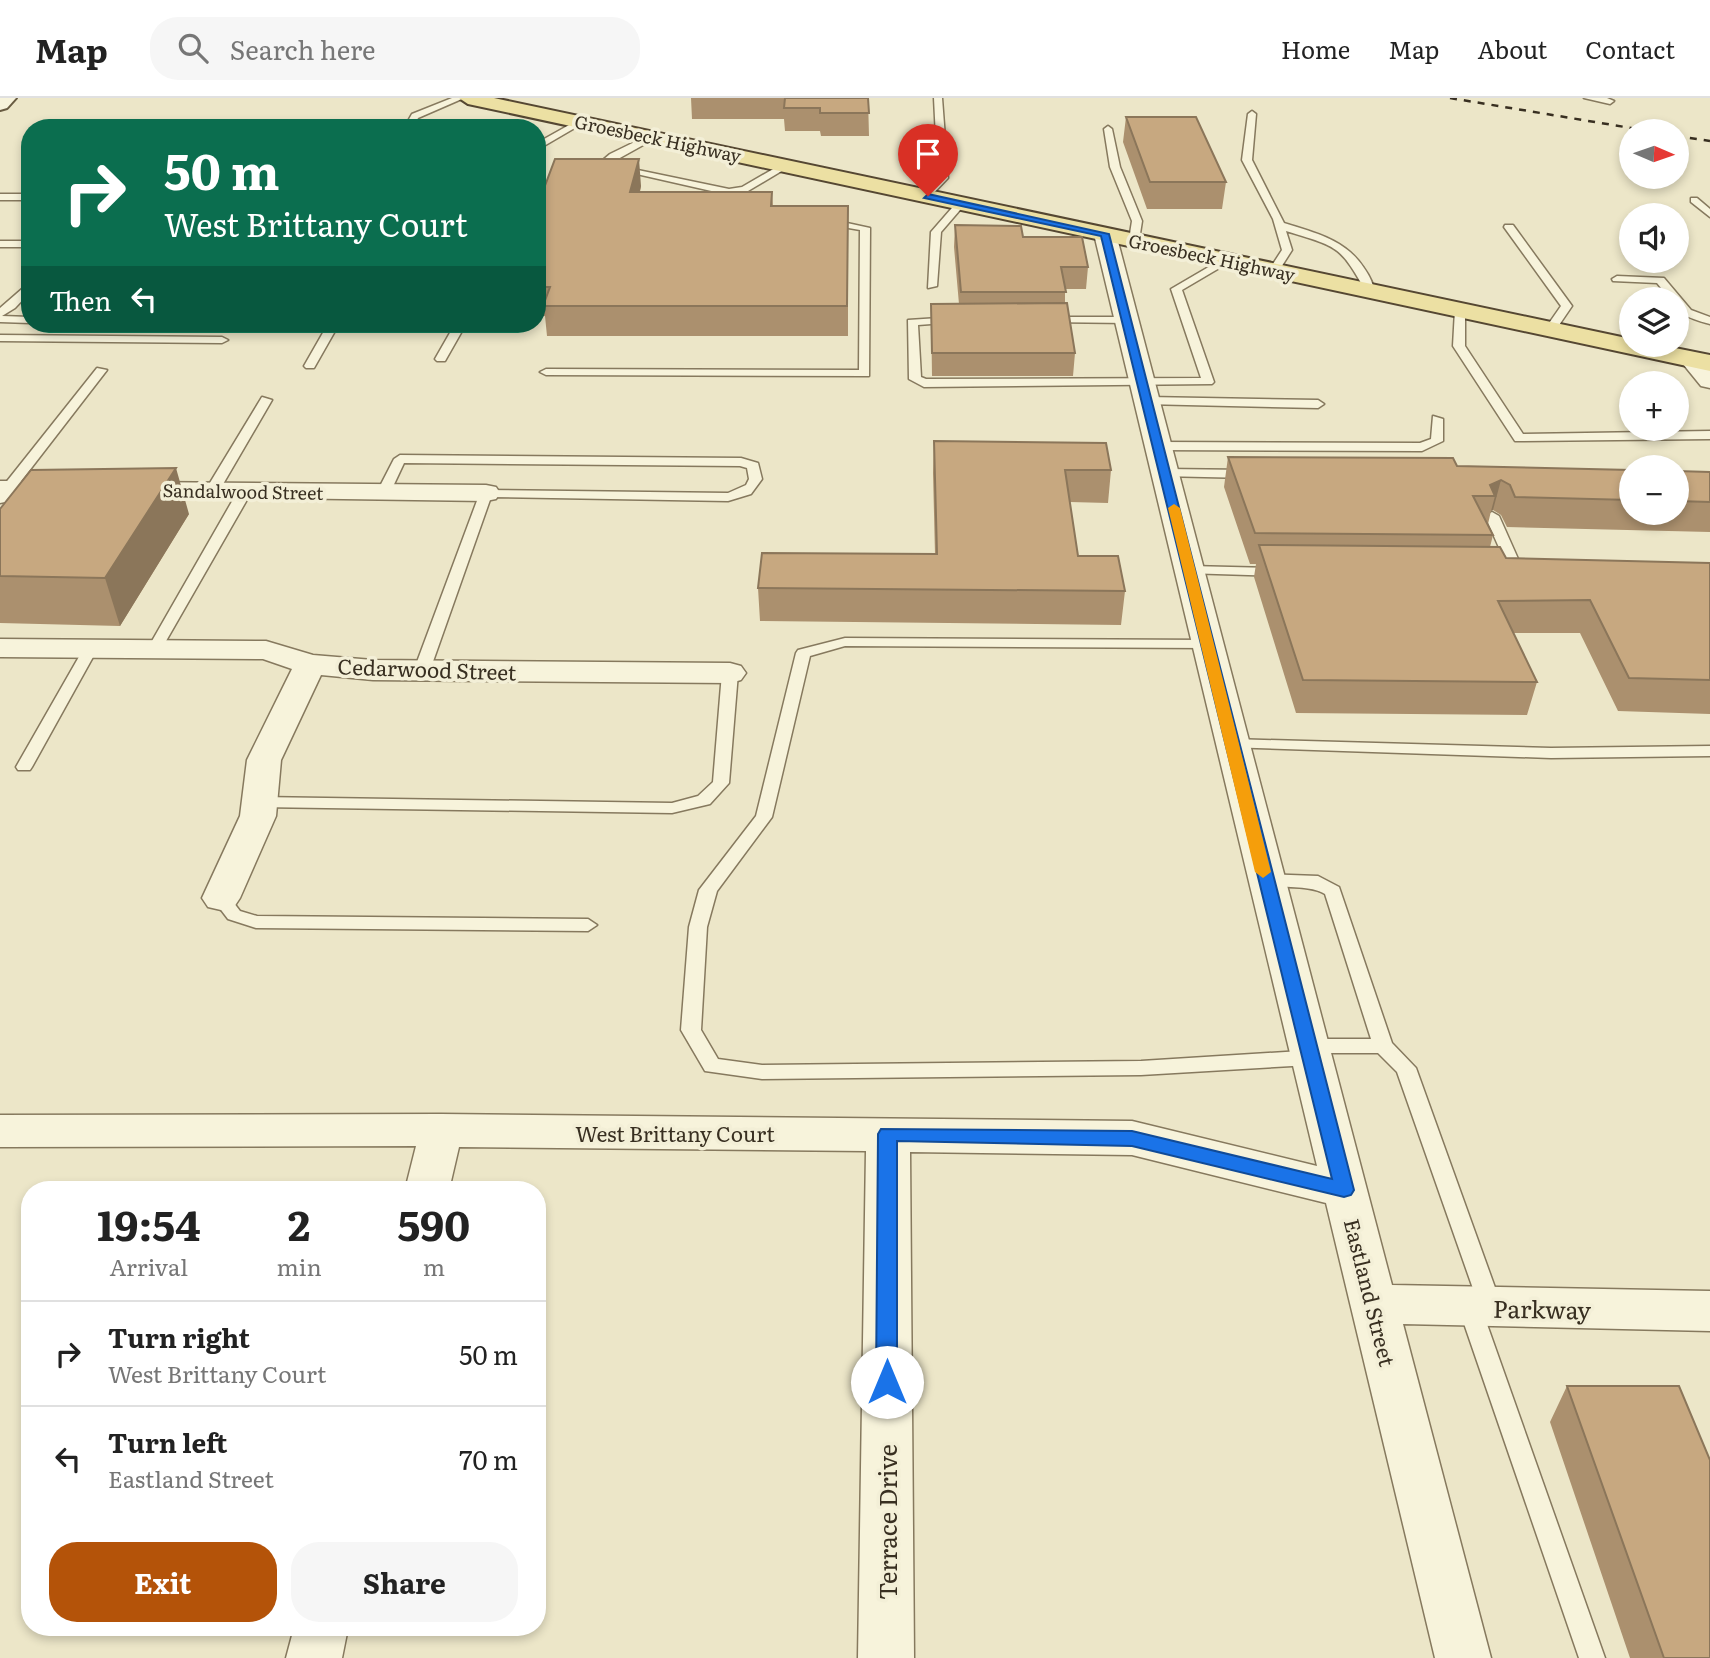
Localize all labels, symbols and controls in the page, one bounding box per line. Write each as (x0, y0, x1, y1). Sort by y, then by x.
search box (150, 17, 640, 80)
text: Map (35, 24, 108, 73)
icon: search (174, 29, 212, 67)
text: Search here (230, 29, 376, 68)
text: Home (1281, 31, 1350, 66)
text: Map (1388, 31, 1439, 66)
text: About (1477, 31, 1547, 66)
text: Contact (1585, 31, 1675, 66)
street label: Groesbeck Highway (572, 107, 744, 169)
north arrow (1619, 119, 1689, 189)
map controls (1619, 119, 1689, 525)
pin (898, 124, 958, 196)
text: 50 m (164, 132, 280, 205)
icon: arrive (909, 135, 947, 173)
icon: right (49, 147, 140, 238)
text: West Brittany Court (164, 199, 468, 247)
button: sound (1619, 203, 1689, 273)
street label: Groesbeck Highway (1126, 226, 1298, 288)
text: Then (49, 280, 111, 319)
icon: left (125, 280, 163, 318)
button: layers (1619, 287, 1689, 357)
button: + (1619, 371, 1689, 441)
button: − (1619, 455, 1689, 525)
street label: Sandalwood Street (162, 476, 324, 506)
street label: Cedarwood Street (337, 649, 517, 687)
street label: West Brittany Court (575, 1117, 775, 1148)
text: 19:54 (97, 1192, 201, 1254)
text: 2 (288, 1192, 310, 1254)
text: 590 (398, 1192, 470, 1254)
street label: Eastland Street (1338, 1215, 1404, 1370)
text: Arrival (109, 1249, 188, 1283)
text: min (276, 1249, 322, 1283)
text: m (423, 1249, 445, 1283)
street label: Parkway (1493, 1290, 1592, 1326)
text: Turn right (108, 1317, 250, 1356)
text: 50 m (459, 1334, 518, 1373)
icon: right (49, 1335, 87, 1373)
position arrow (850, 1345, 924, 1419)
text: West Brittany Court (108, 1356, 326, 1390)
text: Turn left (108, 1422, 227, 1461)
text: 70 m (459, 1439, 518, 1478)
icon: left (49, 1440, 87, 1478)
street label: Terrace Drive (869, 1444, 904, 1600)
text: Eastland Street (108, 1461, 274, 1495)
button: Exit (49, 1542, 277, 1622)
button: Share (291, 1542, 518, 1622)

